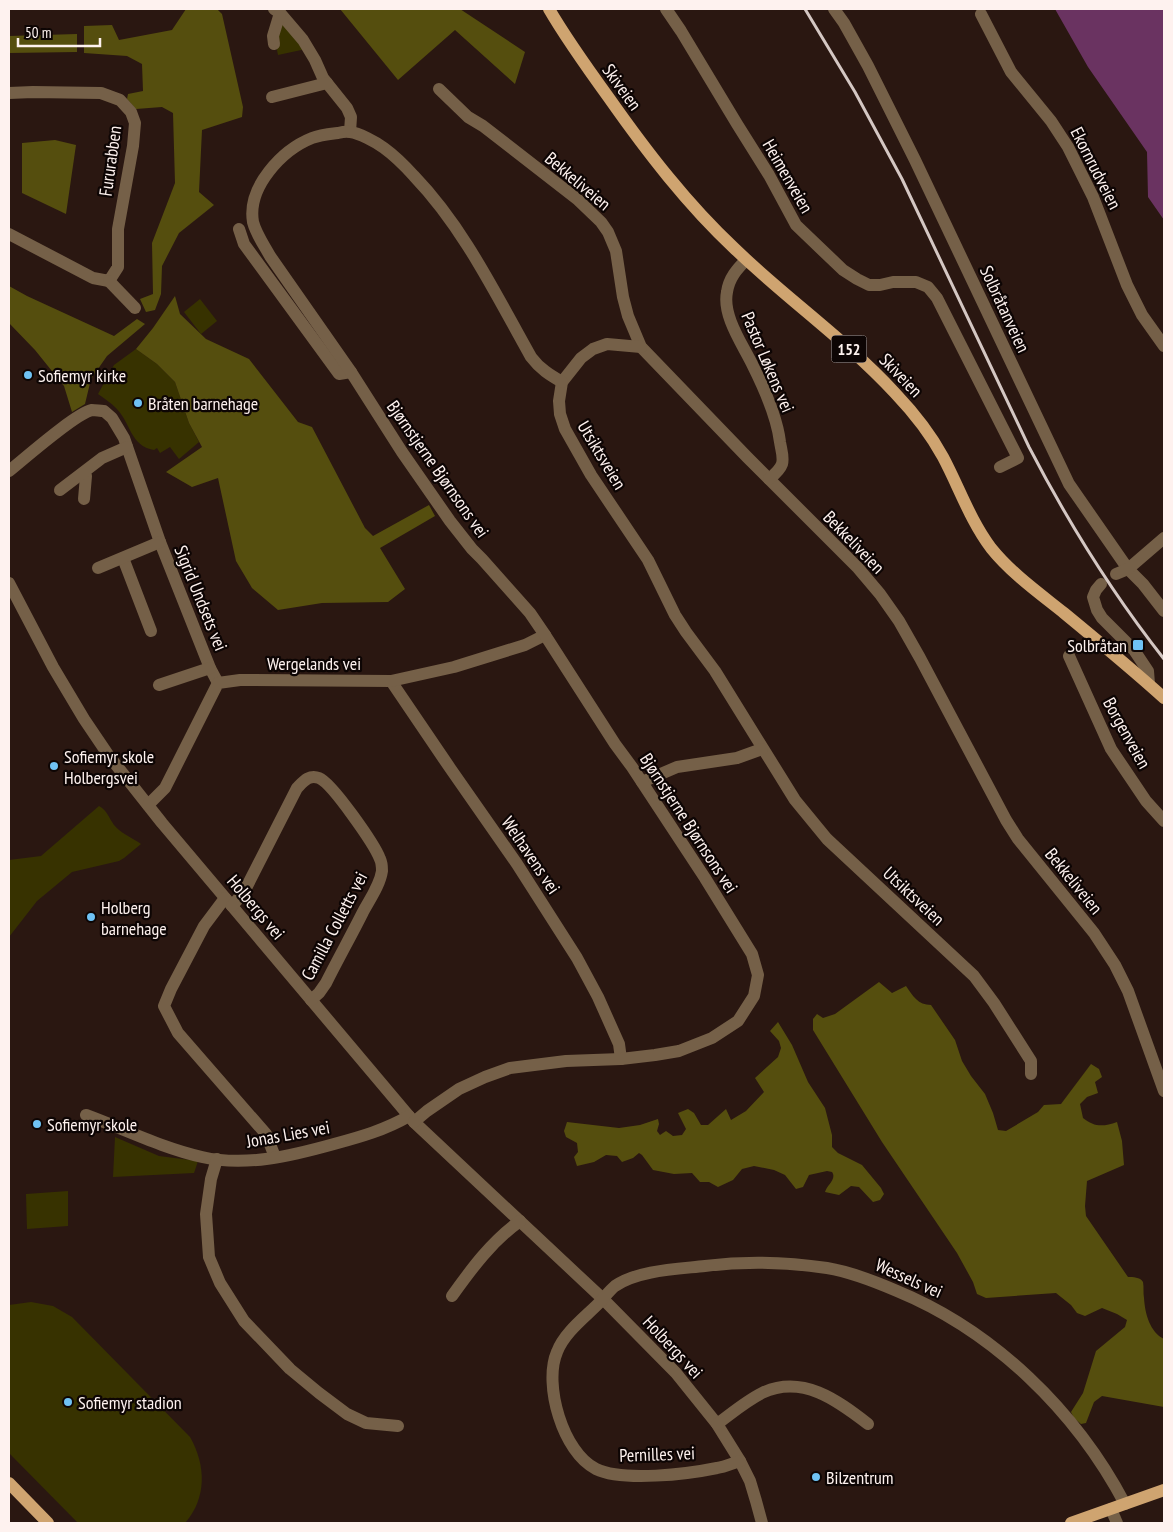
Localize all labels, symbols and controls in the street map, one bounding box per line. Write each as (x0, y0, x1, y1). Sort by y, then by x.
scale bar (18, 15, 100, 47)
text: 50 m (25, 23, 51, 42)
street label: Skiveien (597, 59, 647, 115)
street label: Ekornrudveien (1065, 123, 1127, 213)
street label: Fururabben (94, 124, 126, 198)
street label: Heimenveien (758, 135, 818, 217)
street label: Bekkeliveien (540, 147, 616, 215)
street label: Solbråtanveien (975, 262, 1035, 356)
street label: Pastor Løkens vei (737, 308, 799, 416)
road number: 152 (832, 336, 866, 362)
street label: Skiveien (875, 348, 927, 402)
place label: Sofiemyr kirke (38, 364, 126, 387)
marker: Sofiemyr kirke (22, 369, 34, 381)
place label: Bråten barnehage (148, 392, 258, 415)
street label: Bjørnstjerne Bjørnsons vei (382, 396, 494, 542)
marker: Bråten barnehage (132, 397, 144, 409)
street label: Utsiktsveien (573, 417, 631, 493)
street label: Bekkeliveien (818, 506, 890, 578)
street label: Sigrid Undsets vei (169, 542, 233, 654)
place label: Solbråtan (1067, 634, 1127, 657)
marker: Solbråtan (1131, 638, 1145, 652)
street label: Wergelands vei (267, 652, 361, 675)
street label: Borgenveien (1098, 693, 1156, 773)
place label: Sofiemyr skole Holbergsvei (64, 745, 154, 789)
street label: Bjørnstjerne Bjørnsons vei (635, 749, 743, 897)
marker: Sofiemyr skole Holbergsvei (48, 760, 60, 772)
street label: Welhavens vei (497, 812, 565, 898)
street label: Bekkeliveien (1040, 843, 1108, 919)
street label: Utsiktsveien (878, 862, 950, 930)
street label: Camilla Colletts vei (296, 868, 372, 984)
street label: Holbergs vei (222, 870, 290, 944)
place label: Holberg barnehage (101, 896, 167, 940)
marker: Holberg barnehage (85, 911, 97, 923)
place label: Sofiemyr skole (47, 1113, 137, 1136)
street label: Jonas Lies vei (244, 1115, 331, 1153)
marker: Sofiemyr skole (31, 1118, 43, 1130)
street label: Wessels vei (872, 1253, 946, 1303)
street label: Holbergs vei (638, 1311, 708, 1383)
place label: Sofiemyr stadion (78, 1391, 182, 1414)
marker: Sofiemyr stadion (62, 1396, 74, 1408)
street label: Pernilles vei (619, 1441, 695, 1467)
place label: Bilzentrum (826, 1466, 894, 1489)
marker: Bilzentrum (810, 1471, 822, 1483)

